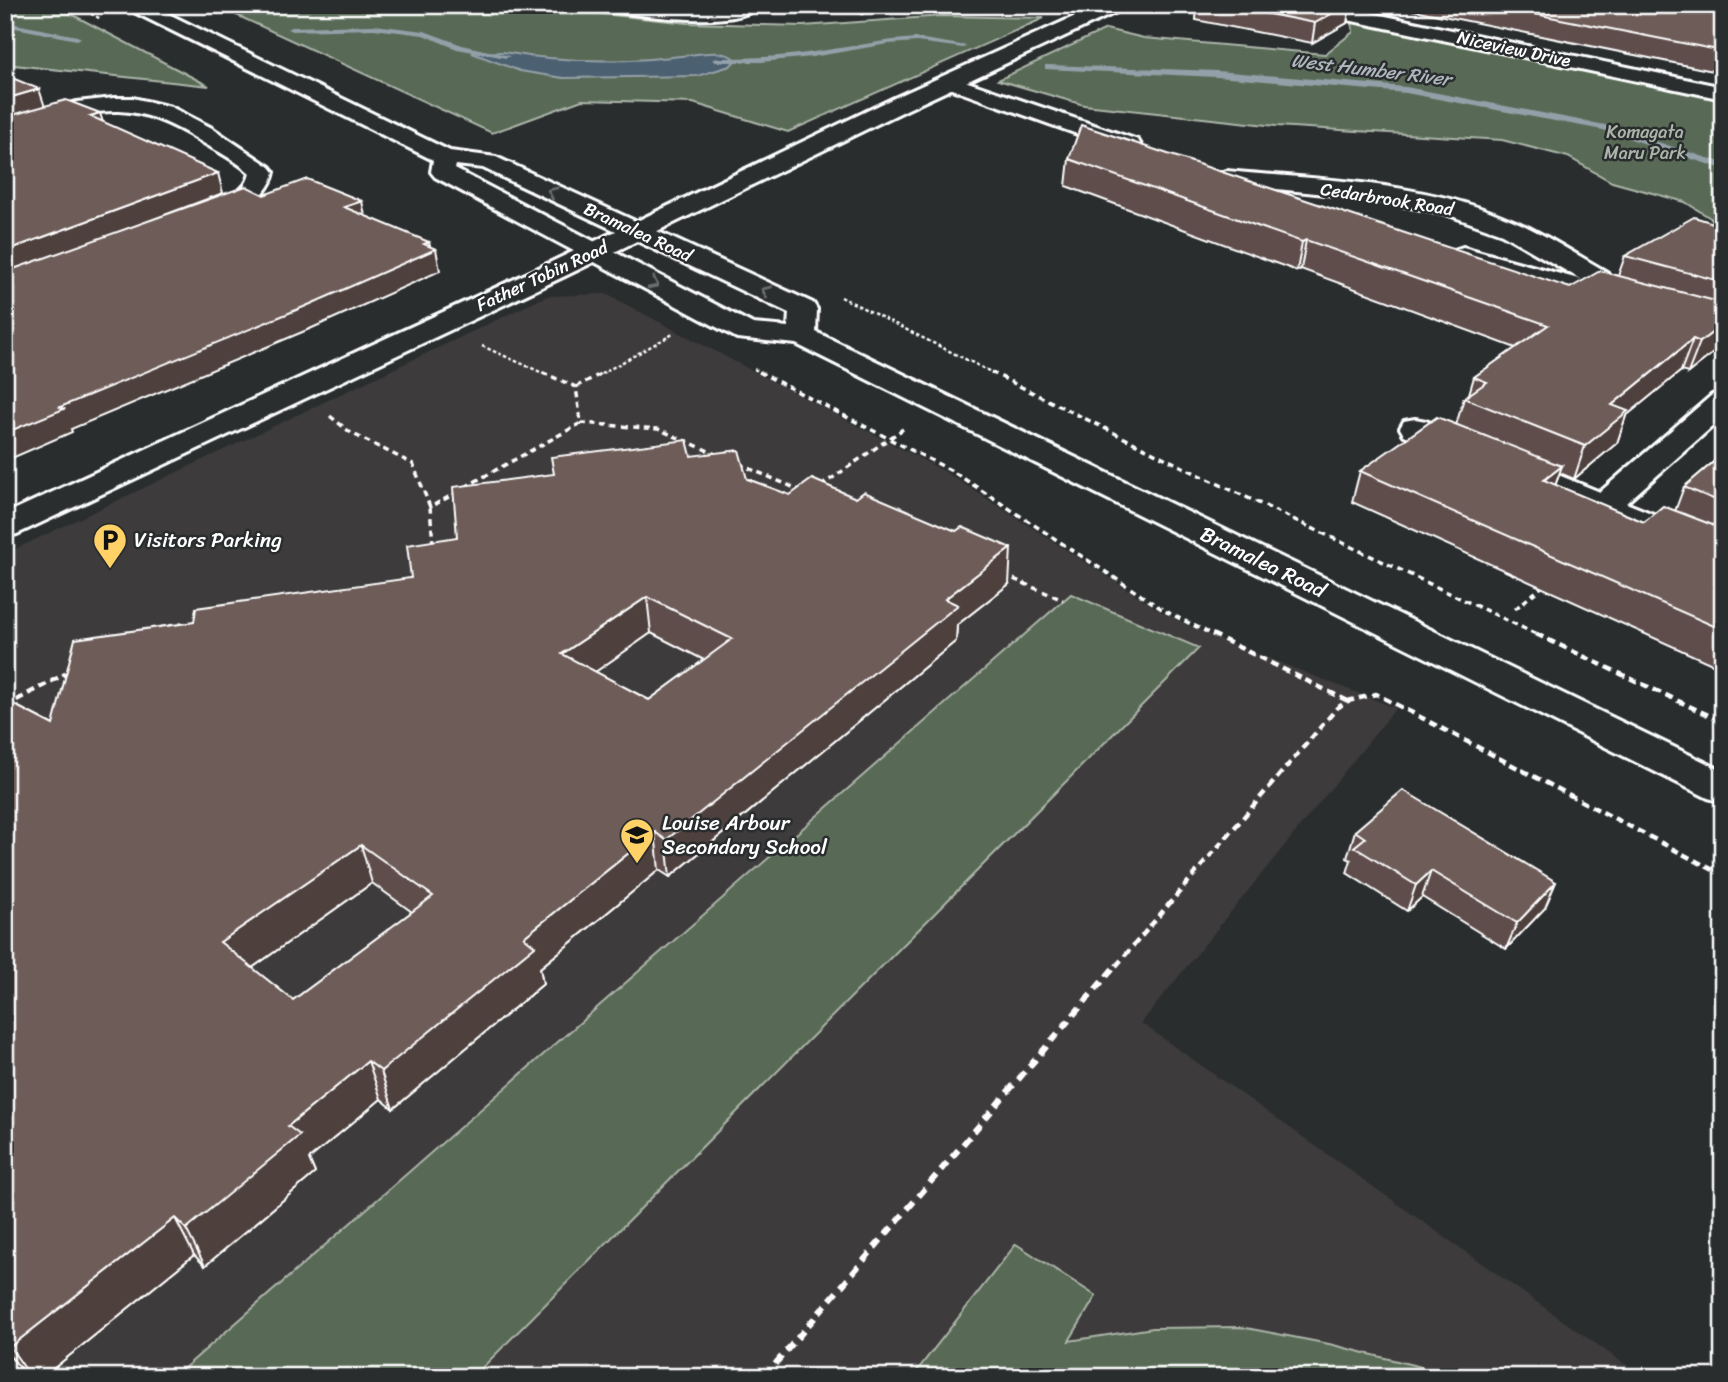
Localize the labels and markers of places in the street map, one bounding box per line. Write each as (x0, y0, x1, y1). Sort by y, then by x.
parking icon: Visitors Parking (91, 521, 129, 570)
place label: Visitors Parking (134, 521, 282, 559)
place label: Louise Arbour Secondary School (662, 804, 828, 866)
school or university icon: Louise Arbour Secondary School (618, 816, 656, 865)

